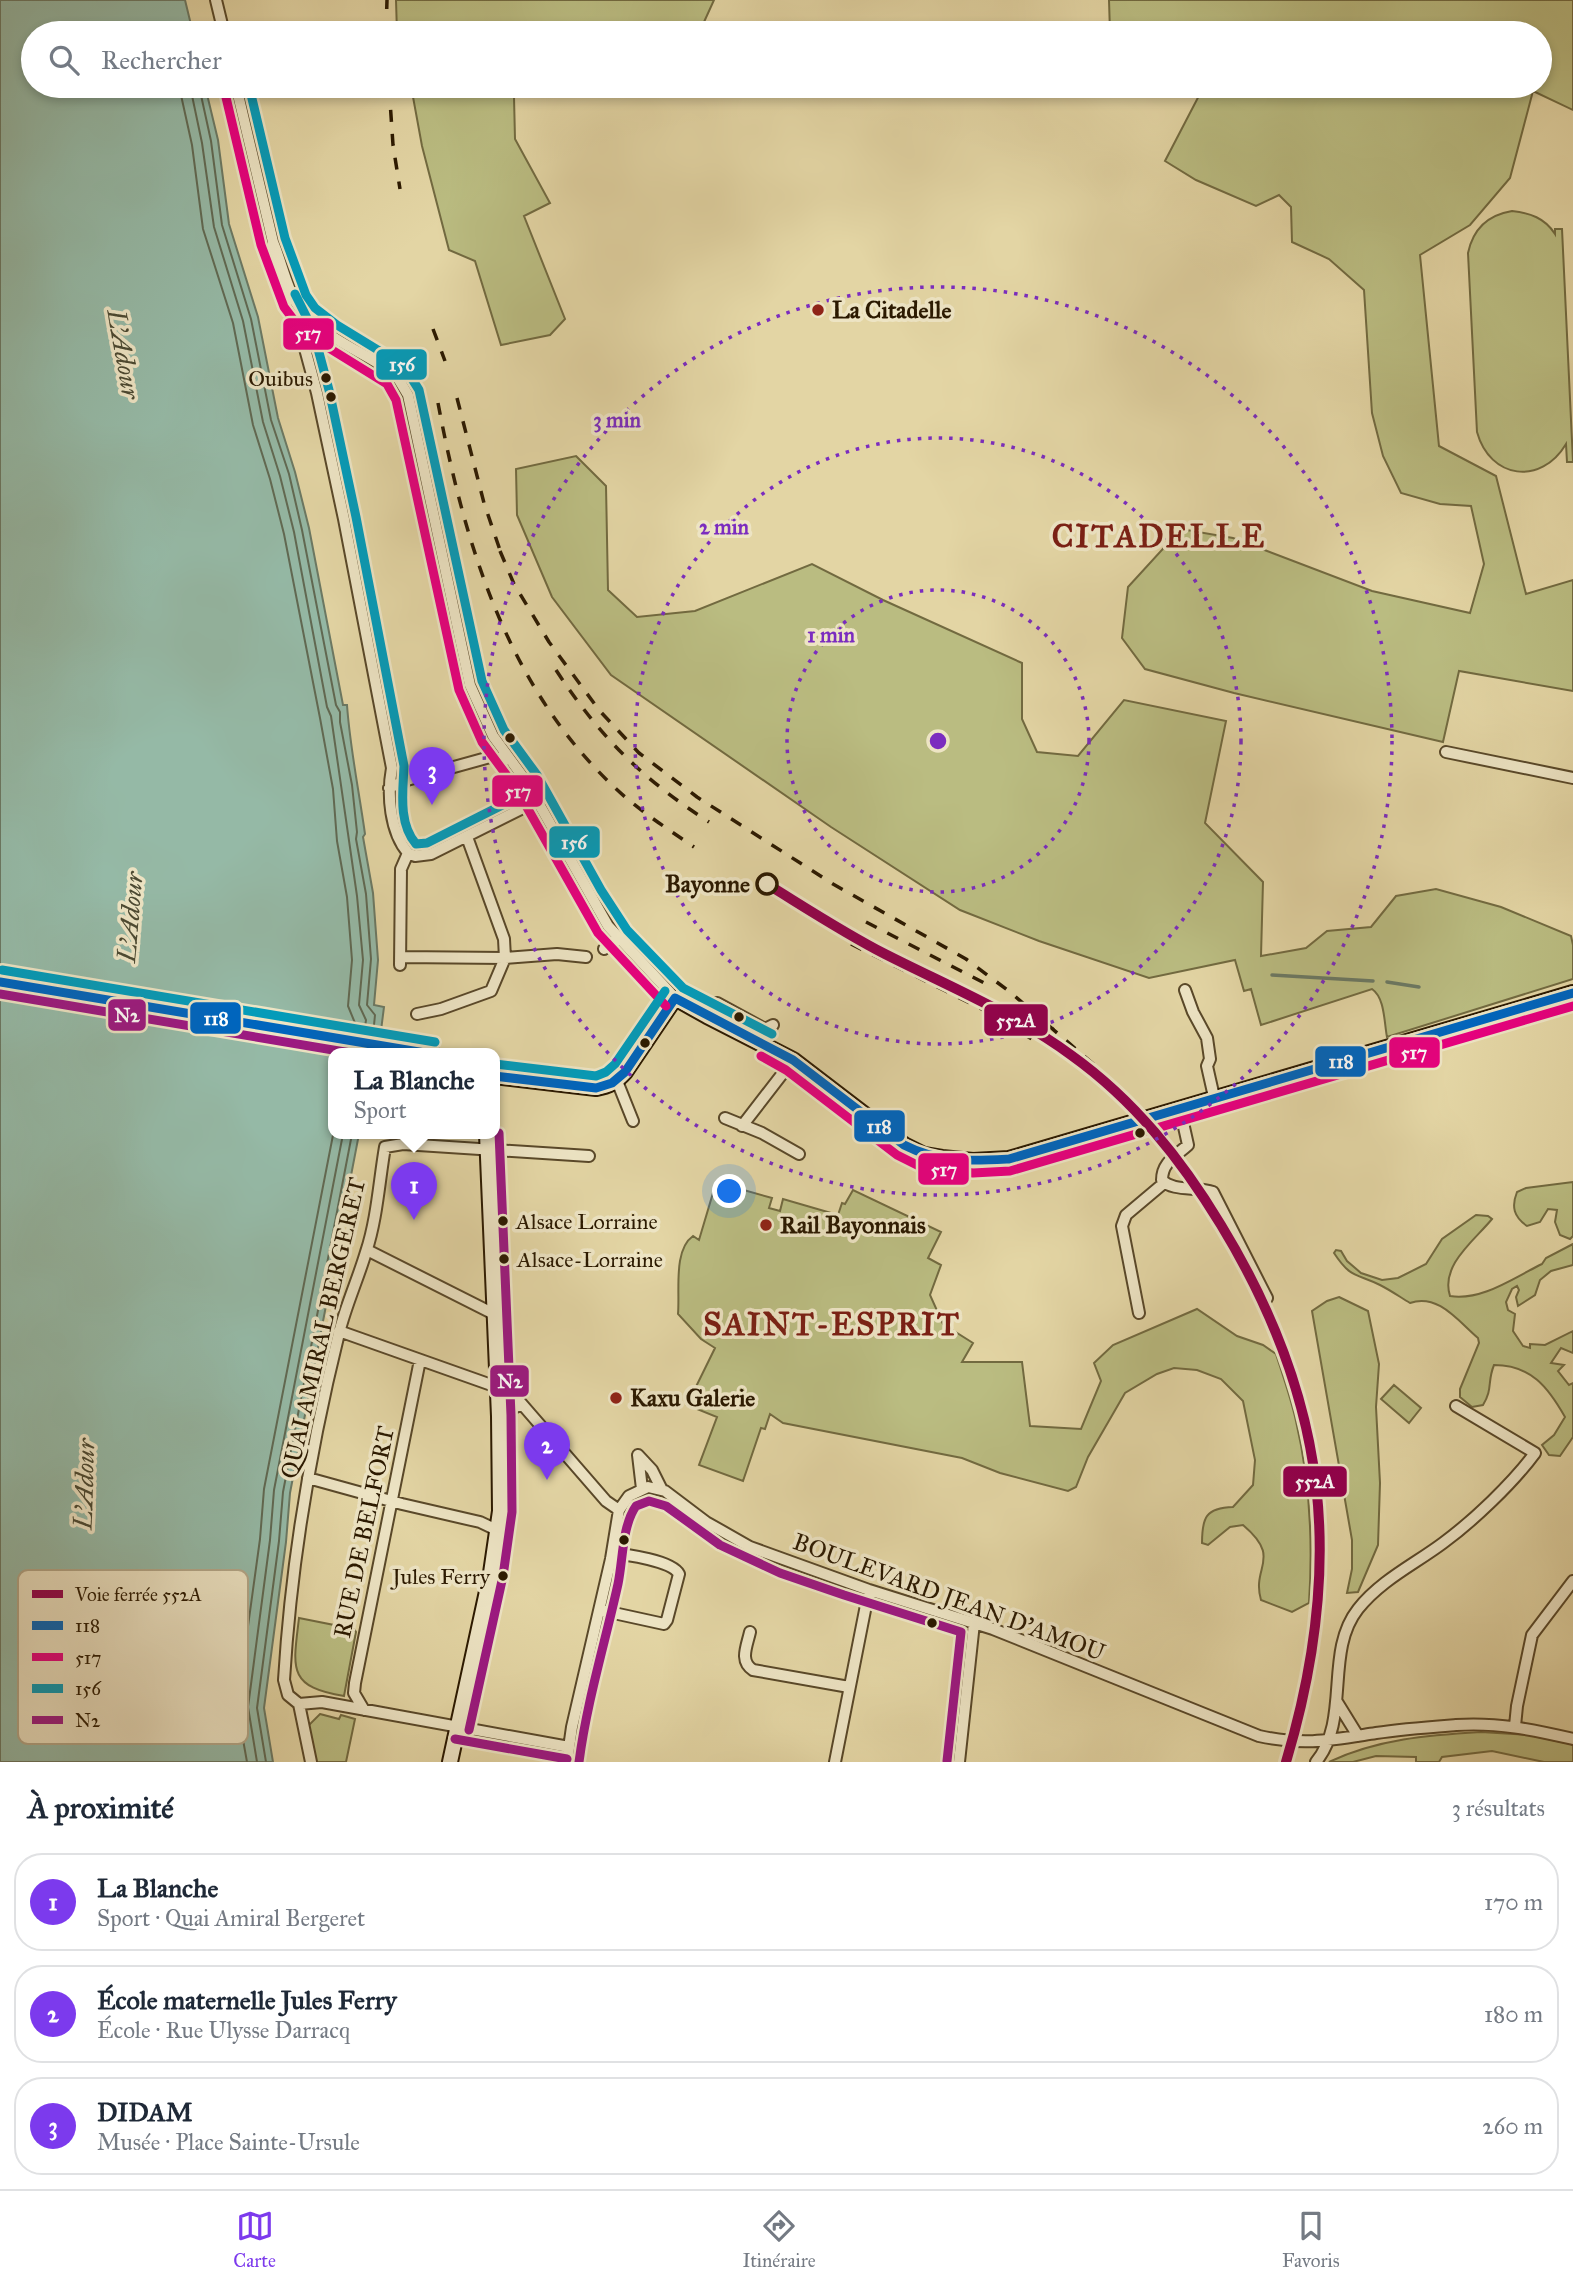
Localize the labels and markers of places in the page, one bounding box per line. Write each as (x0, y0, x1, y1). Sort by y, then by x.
place label: La Citadelle (832, 295, 951, 325)
marker: La Citadelle (810, 302, 826, 318)
place label: Ouibus (248, 365, 313, 392)
marker: Ouibus (319, 371, 333, 385)
unlabelled marker (324, 390, 338, 404)
centre of rings (926, 729, 950, 753)
unlabelled marker (503, 731, 517, 745)
pin: 3 (409, 747, 455, 805)
place label: Bayonne (665, 869, 750, 899)
marker: Bayonne (756, 873, 778, 895)
unlabelled marker (732, 1010, 746, 1024)
unlabelled marker (638, 1036, 652, 1050)
unlabelled marker (1133, 1126, 1147, 1140)
pin: 1 (391, 1162, 437, 1220)
place label: Alsace Lorraine (515, 1208, 658, 1235)
place label: Rail Bayonnais (780, 1210, 926, 1240)
marker: Alsace Lorraine (496, 1214, 510, 1228)
marker: Rail Bayonnais (758, 1217, 774, 1233)
place label: Alsace-Lorraine (516, 1246, 663, 1273)
marker: Alsace-Lorraine (497, 1252, 511, 1266)
place label: Kaxu Galerie (630, 1383, 755, 1413)
marker: Kaxu Galerie (608, 1390, 624, 1406)
pin: 2 (524, 1422, 570, 1480)
unlabelled marker (617, 1533, 631, 1547)
place label: Jules Ferry (390, 1563, 491, 1590)
marker: Jules Ferry (496, 1569, 510, 1583)
unlabelled marker (925, 1616, 939, 1630)

